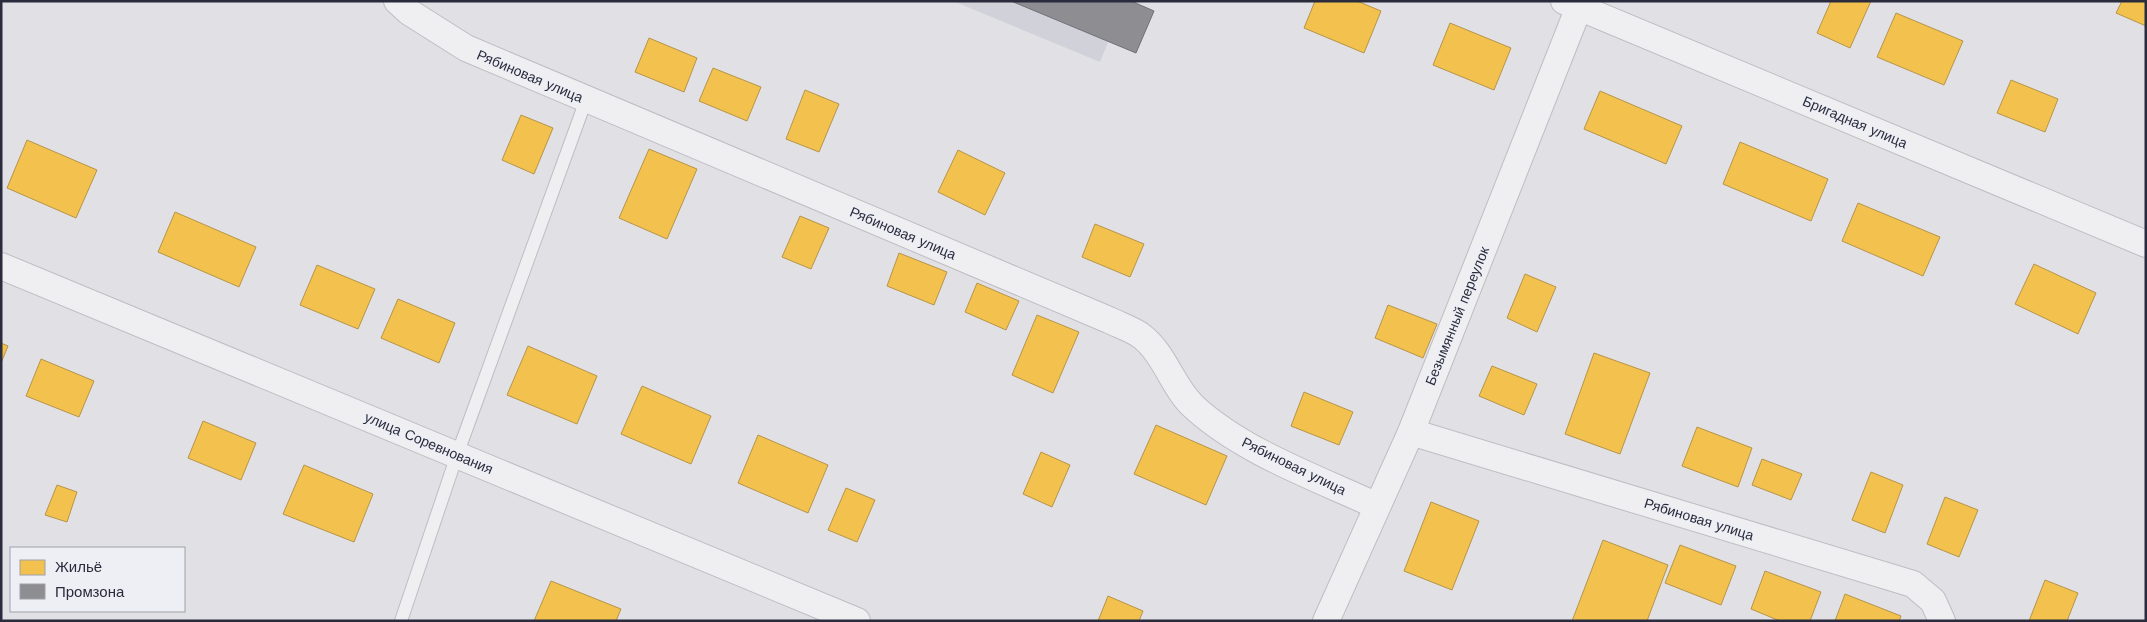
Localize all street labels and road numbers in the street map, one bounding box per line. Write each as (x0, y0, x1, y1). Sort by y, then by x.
street label: Рябиновая улица (475, 46, 586, 106)
street label: Бригадная улица (1800, 93, 1910, 151)
street label: Рябиновая улица (848, 203, 959, 263)
street label: Безымянный переулок (1422, 243, 1493, 388)
street label: улица Соревнования (362, 409, 496, 477)
street label: Рябиновая улица (1239, 434, 1349, 498)
street label: Рябиновая улица (1642, 495, 1756, 543)

